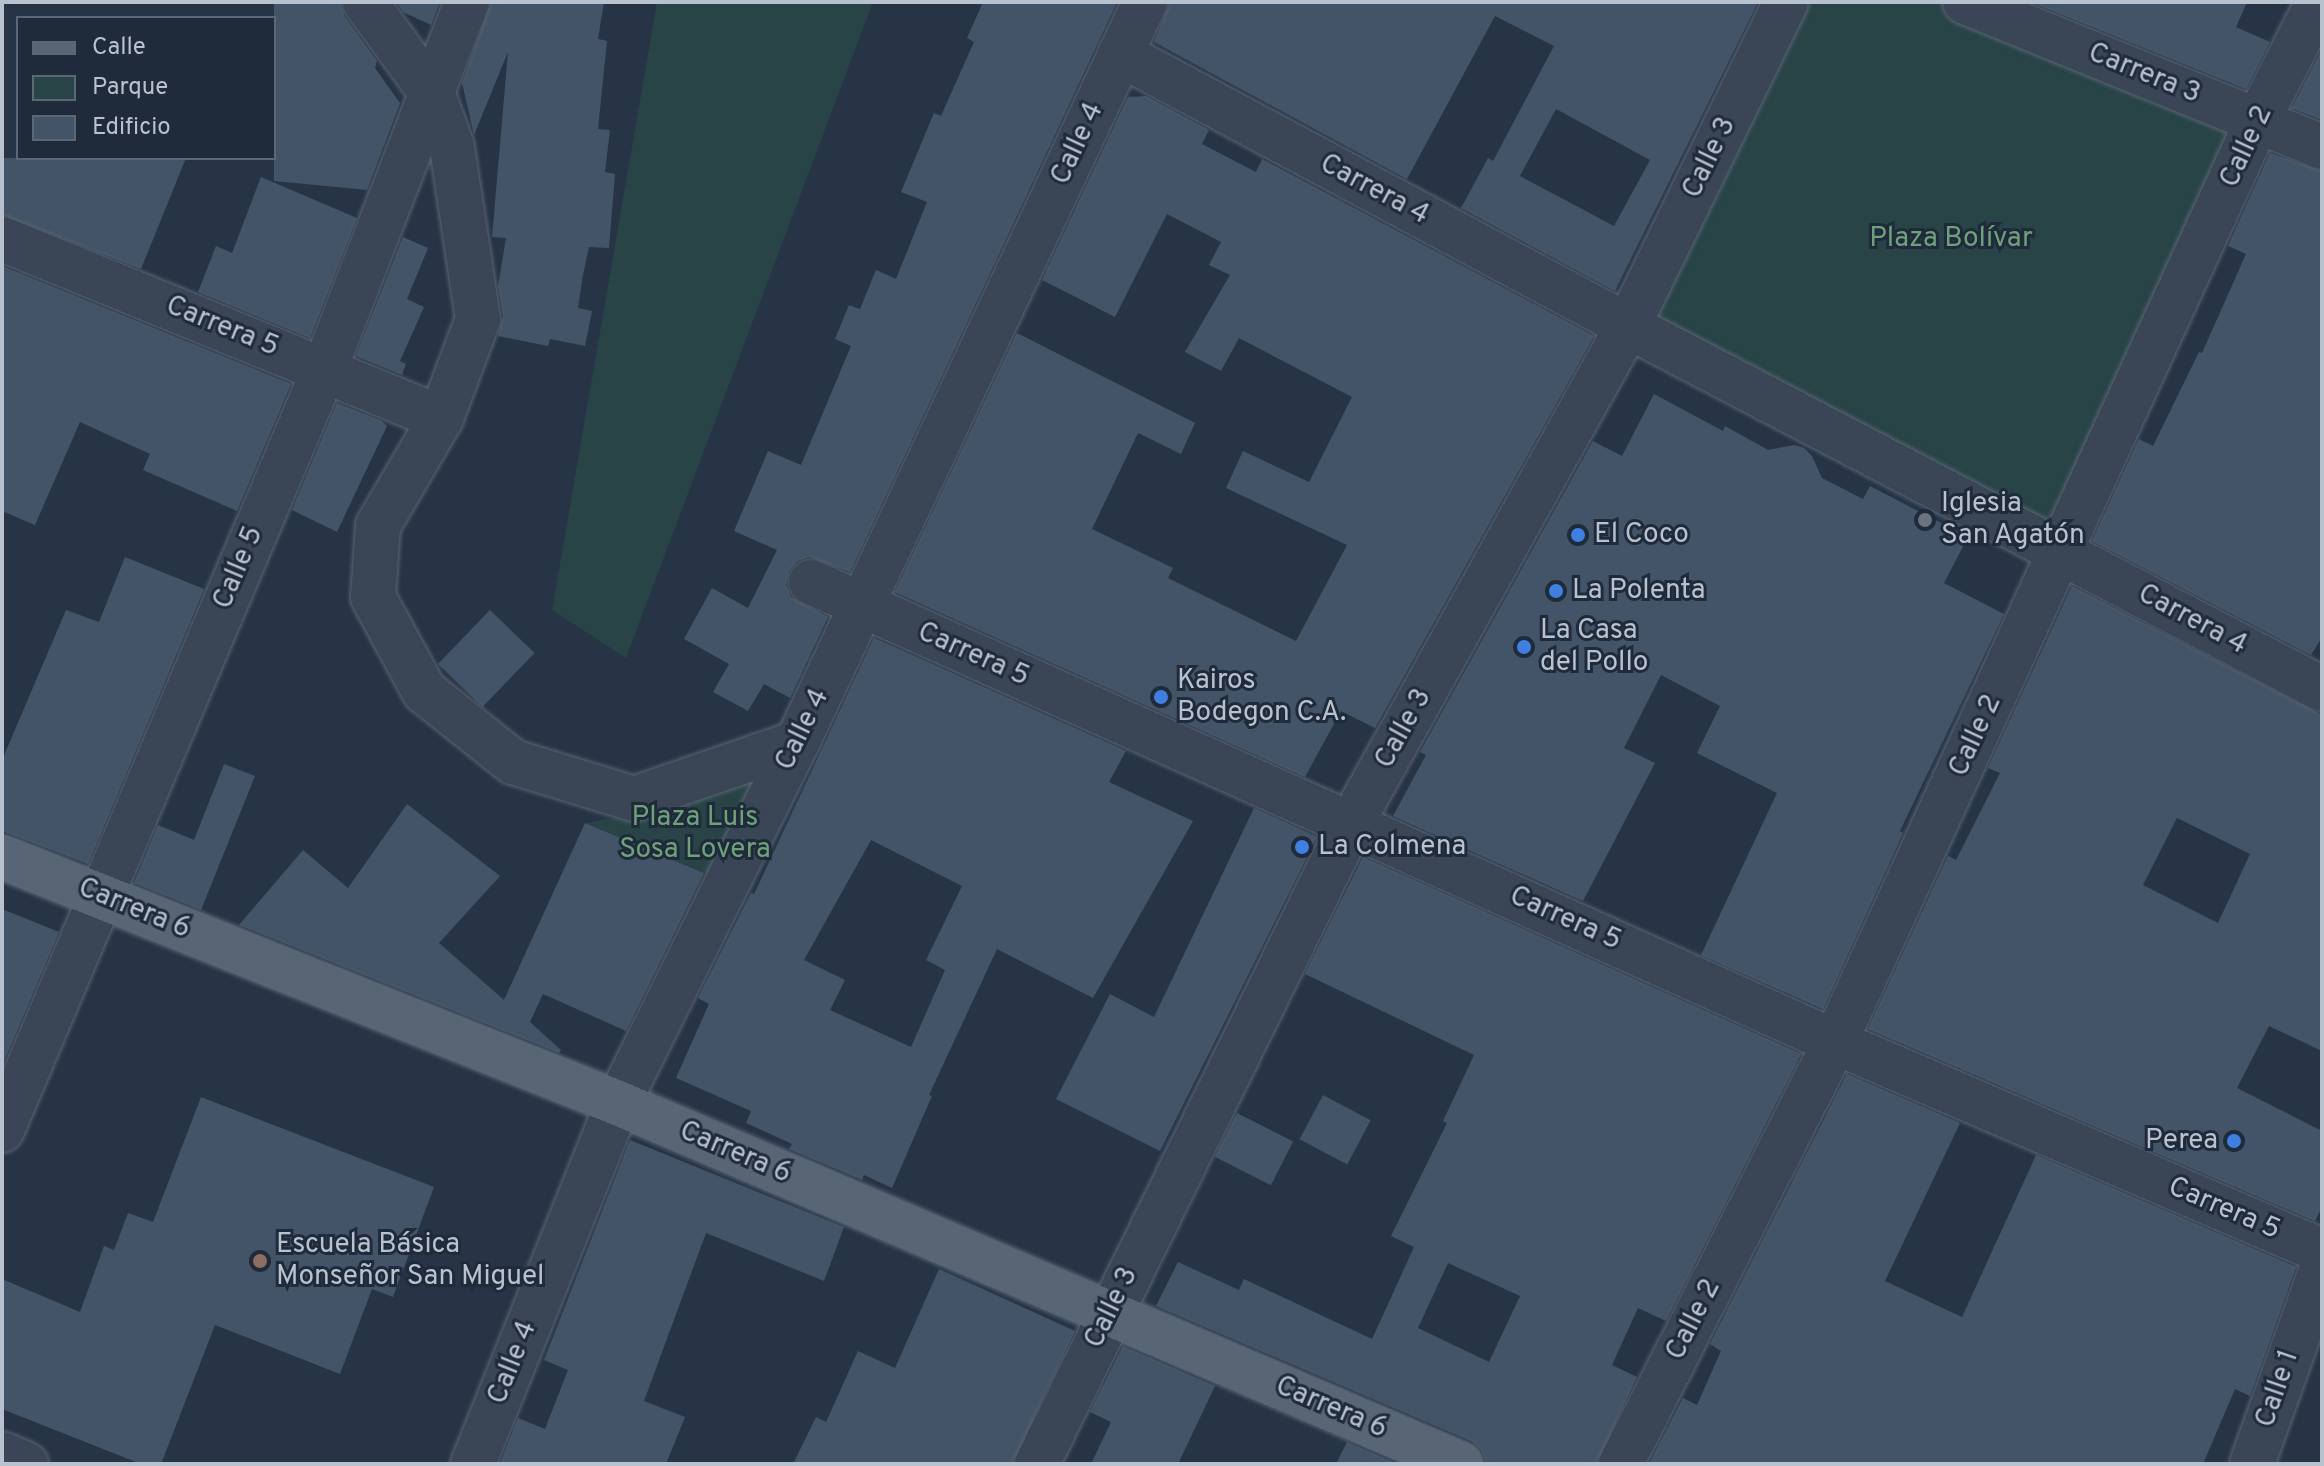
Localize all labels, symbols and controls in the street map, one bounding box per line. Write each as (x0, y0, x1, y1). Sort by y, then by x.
legend (16, 16, 276, 160)
text: Calle (92, 33, 146, 63)
street label: Carrera 3 (2083, 36, 2205, 112)
text: Parque (92, 73, 168, 103)
street label: Calle 4 (1044, 98, 1112, 190)
street label: Calle 2 (2214, 101, 2280, 193)
street label: Calle 3 (1676, 112, 1744, 204)
text: Edificio (92, 113, 171, 143)
street label: Carrera 4 (1314, 147, 1434, 233)
park label: Plaza Bolívar (1869, 222, 2033, 256)
street label: Carrera 5 (161, 289, 283, 365)
place label: Iglesia San Agatón (1941, 487, 2086, 553)
marker: Iglesia San Agatón (1916, 511, 1934, 529)
place label: El Coco (1594, 518, 1689, 552)
street label: Calle 5 (207, 522, 271, 614)
marker: El Coco (1569, 526, 1587, 544)
place label: La Polenta (1572, 574, 1705, 608)
street label: Carrera 4 (2132, 577, 2252, 663)
marker: La Polenta (1547, 582, 1565, 600)
place label: La Casa del Pollo (1540, 614, 1648, 680)
street label: Carrera 5 (912, 616, 1034, 694)
marker: La Casa del Pollo (1515, 638, 1533, 656)
place label: Kairos Bodegon C.A. (1177, 664, 1346, 730)
street label: Calle 3 (1368, 683, 1440, 775)
street label: Calle 4 (769, 684, 837, 776)
marker: Kairos Bodegon C.A. (1152, 688, 1170, 706)
street label: Calle 2 (1943, 690, 2009, 782)
park label: Plaza Luis Sosa Lovera (619, 801, 771, 867)
place label: La Colmena (1318, 830, 1466, 864)
marker: La Colmena (1293, 838, 1311, 856)
street label: Carrera 6 (73, 871, 195, 947)
street label: Carrera 5 (1504, 880, 1626, 958)
street label: Carrera 6 (674, 1115, 796, 1191)
place label: Perea (2145, 1124, 2218, 1158)
marker: Perea (2225, 1132, 2243, 1150)
street label: Carrera 5 (2163, 1170, 2285, 1248)
place label: Escuela Básica Monseñor San Miguel (276, 1228, 544, 1294)
marker: Escuela Básica Monseñor San Miguel (251, 1252, 269, 1270)
street label: Calle 3 (1078, 1262, 1146, 1354)
street label: Calle 2 (1659, 1274, 1729, 1366)
street label: Calle 4 (481, 1317, 545, 1409)
street label: Calle 1 (2249, 1346, 2307, 1432)
street label: Carrera 6 (1270, 1370, 1392, 1446)

